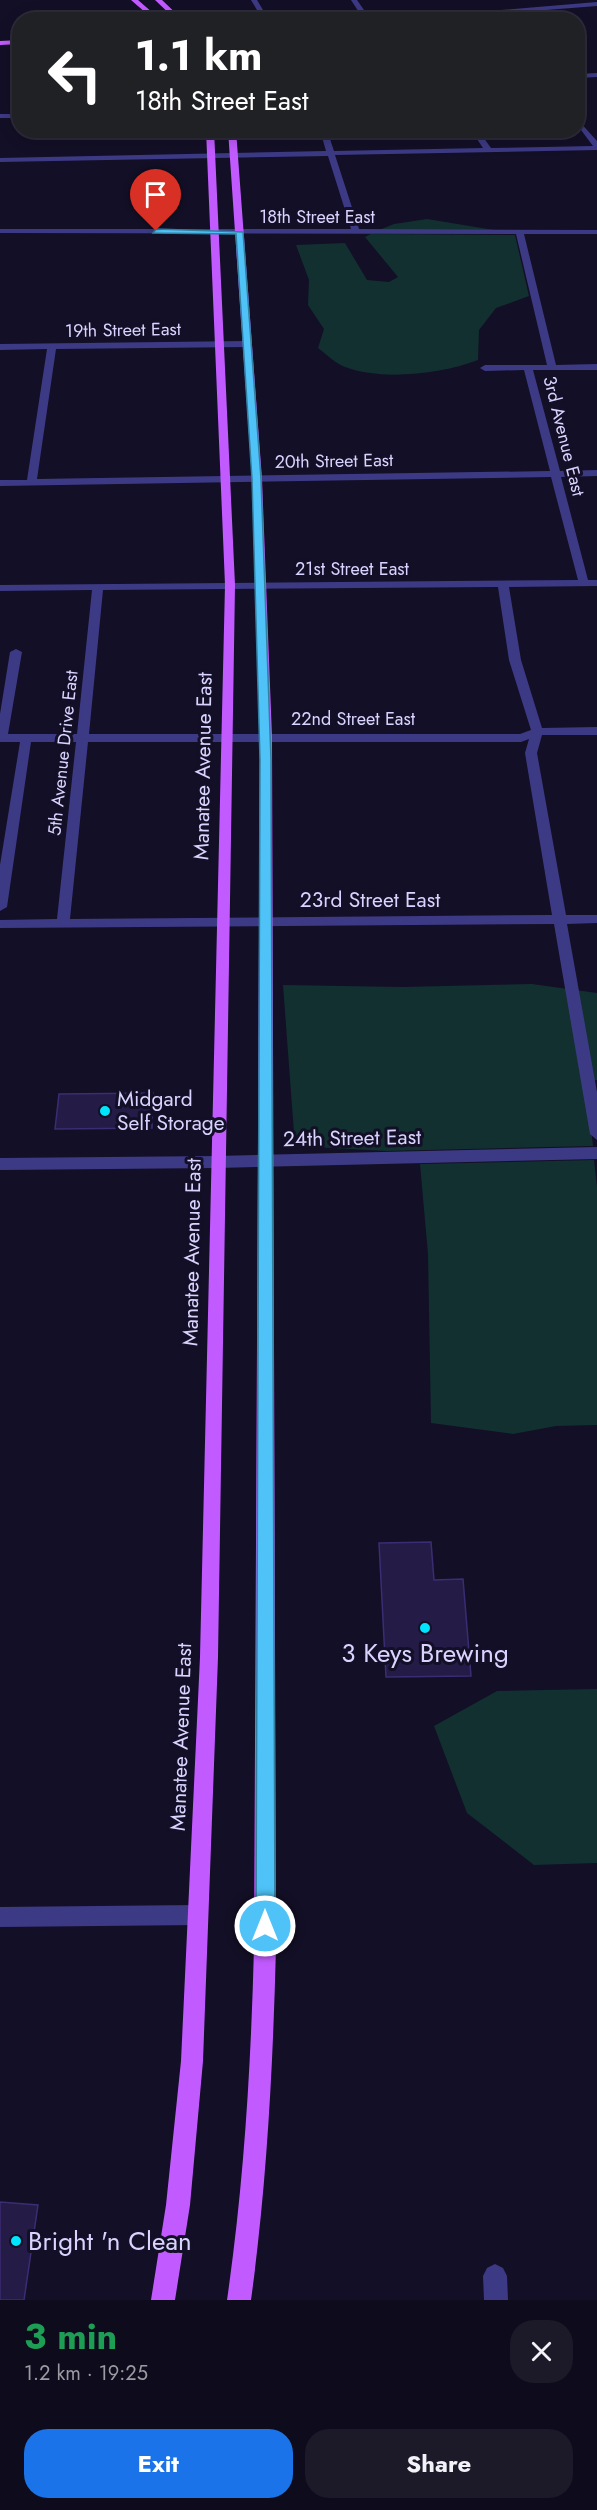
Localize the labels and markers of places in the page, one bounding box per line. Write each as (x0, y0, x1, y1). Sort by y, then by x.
pin (130, 169, 181, 231)
place label: Midgard Self Storage (117, 1084, 225, 1138)
marker: Midgard Self Storage (98, 1104, 112, 1118)
marker: 3 Keys Brewing (418, 1621, 432, 1635)
place label: 3 Keys Brewing (341, 1634, 509, 1672)
place label: Bright 'n Clean (28, 2222, 192, 2260)
marker: Bright 'n Clean (9, 2234, 23, 2248)

